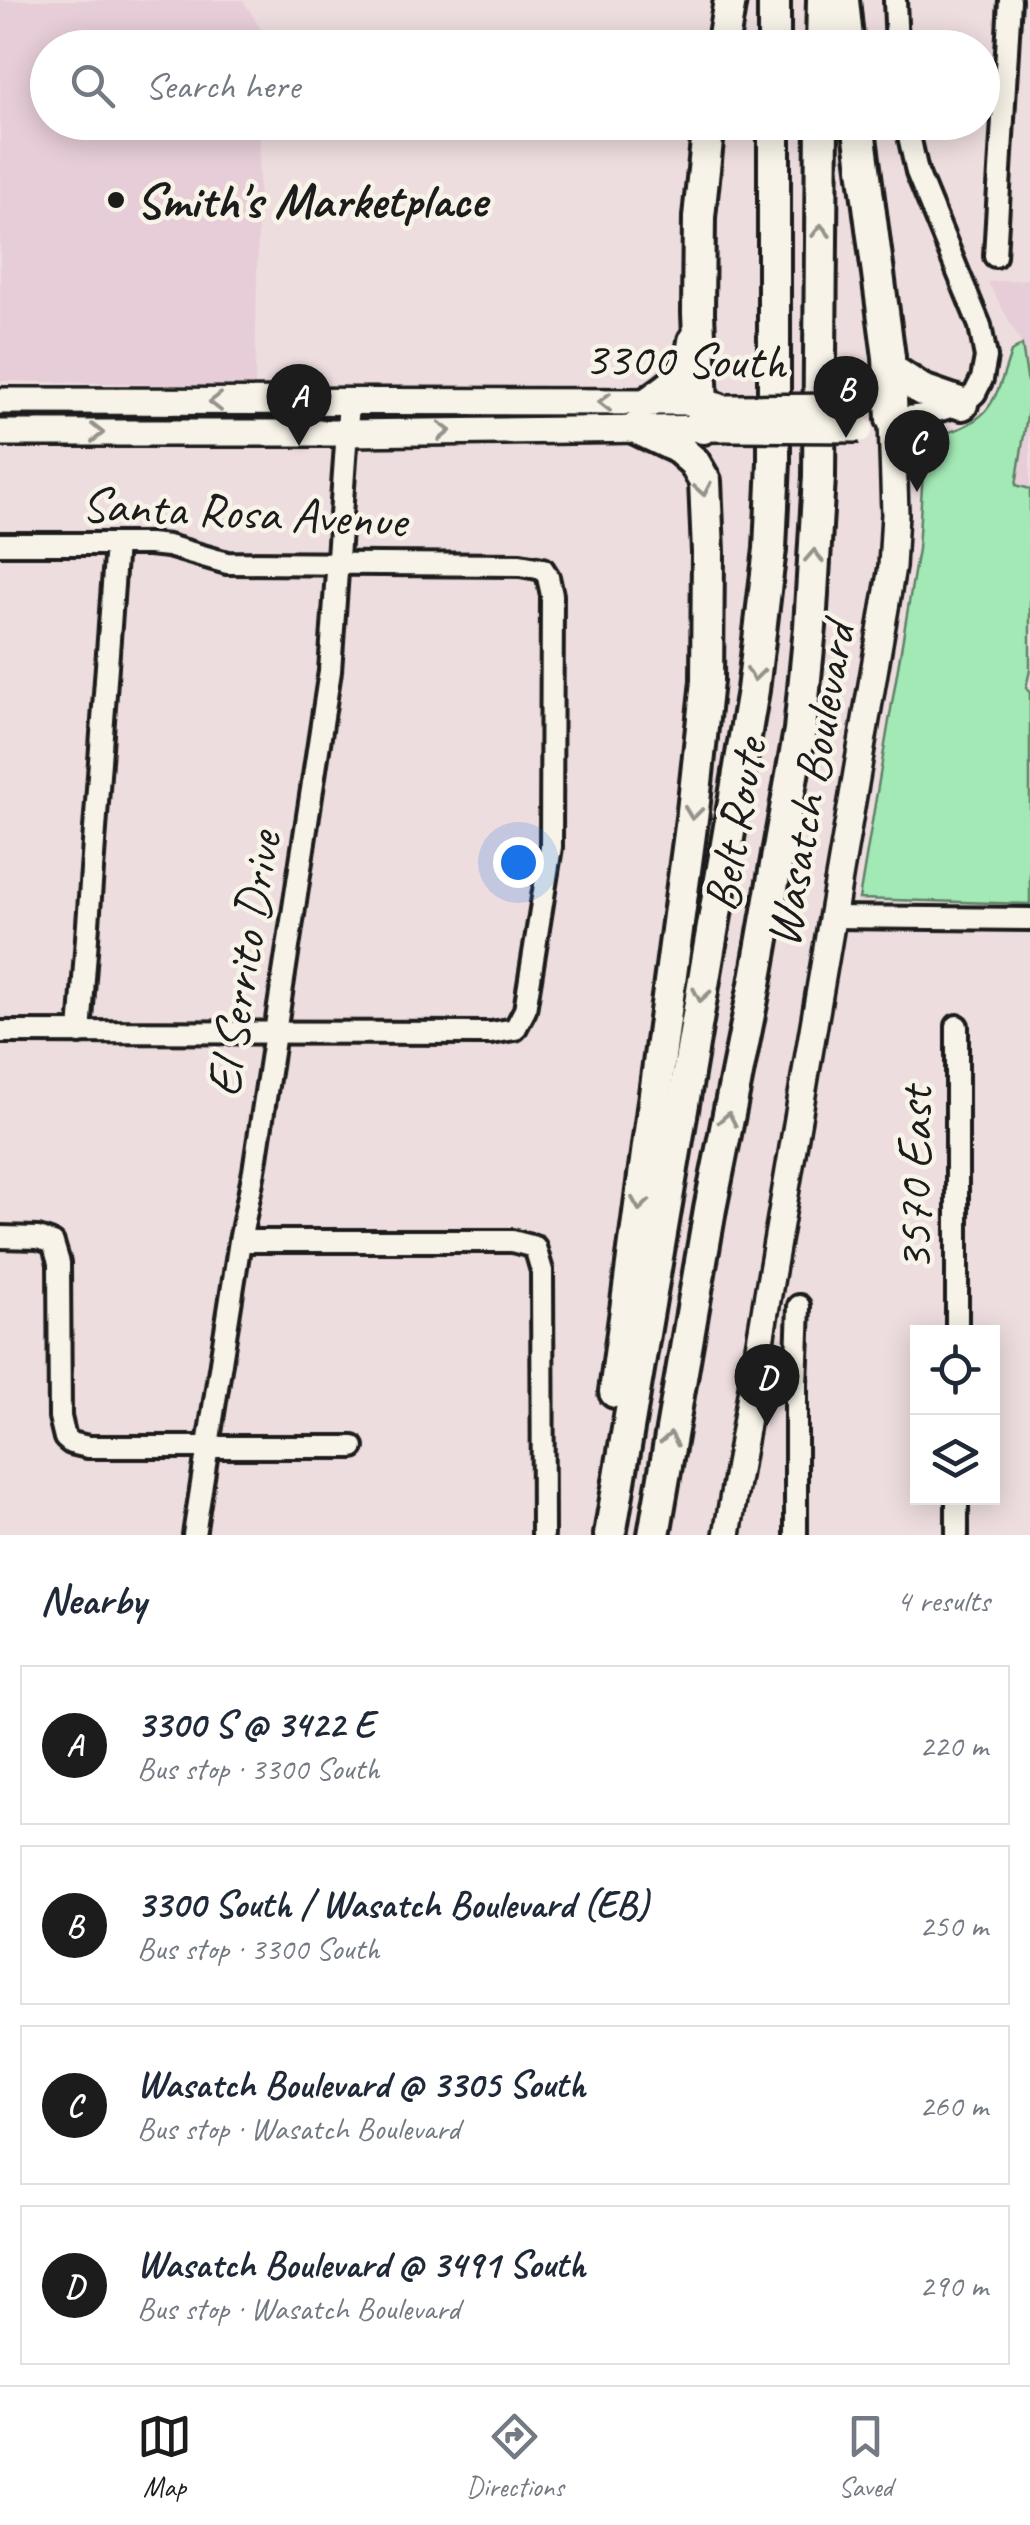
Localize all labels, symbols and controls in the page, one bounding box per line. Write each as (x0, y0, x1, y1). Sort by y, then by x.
search box (30, 30, 1000, 140)
icon: search (65, 58, 120, 113)
text: Search here (145, 62, 300, 109)
place label: Smith's Marketplace (136, 169, 491, 232)
marker: Smith's Marketplace (105, 189, 127, 211)
one-way arrow (810, 223, 832, 238)
street label: 3300 South (584, 327, 788, 393)
pin: B (814, 356, 878, 438)
pin: A (266, 364, 332, 446)
one-way arrow (208, 391, 224, 412)
one-way arrow (597, 391, 612, 413)
pin: C (884, 410, 950, 492)
one-way arrow (437, 421, 453, 442)
one-way arrow (90, 422, 106, 444)
street label: Santa Rosa Avenue (80, 472, 412, 552)
one-way arrow (692, 480, 713, 497)
one-way arrow (803, 548, 824, 564)
street label: Wasatch Boulevard (751, 611, 871, 951)
one-way arrow (745, 666, 766, 682)
street label: Belt Route (689, 730, 782, 916)
one-way arrow (683, 805, 704, 821)
street label: El Serrito Drive (191, 824, 295, 1101)
your location (493, 837, 544, 888)
one-way arrow (691, 986, 712, 1003)
street label: 3570 East (883, 1083, 946, 1271)
one-way arrow (716, 1111, 737, 1128)
one-way arrow (630, 1196, 651, 1212)
map controls (910, 1325, 1000, 1505)
button: locate (910, 1325, 1000, 1415)
pin: D (734, 1344, 800, 1426)
button: layers (910, 1415, 1000, 1505)
one-way arrow (659, 1431, 680, 1447)
text: Nearby (40, 1574, 146, 1627)
text: 4 results (896, 1580, 990, 1621)
text: 3300 S @ 3422 E (137, 1701, 374, 1748)
text: A (66, 1725, 83, 1766)
text: 220 m (919, 1725, 988, 1766)
text: Bus stop · 3300 South (137, 1748, 379, 1789)
text: 3300 South / Wasatch Boulevard (EB) (137, 1881, 648, 1928)
text: B (66, 1905, 83, 1946)
text: 250 m (919, 1905, 988, 1946)
text: Bus stop · 3300 South (137, 1928, 379, 1969)
text: Wasatch Boulevard @ 3305 South (137, 2061, 585, 2108)
text: C (67, 2085, 82, 2126)
text: 260 m (919, 2085, 988, 2126)
text: Bus stop · Wasatch Boulevard (137, 2108, 460, 2149)
text: Wasatch Boulevard @ 3491 South (137, 2241, 585, 2288)
text: D (65, 2265, 84, 2306)
text: 290 m (919, 2265, 988, 2306)
text: Bus stop · Wasatch Boulevard (137, 2288, 460, 2329)
tab: Map (137, 2409, 192, 2504)
tab: Directions (466, 2409, 564, 2504)
tab: Saved (838, 2409, 893, 2504)

